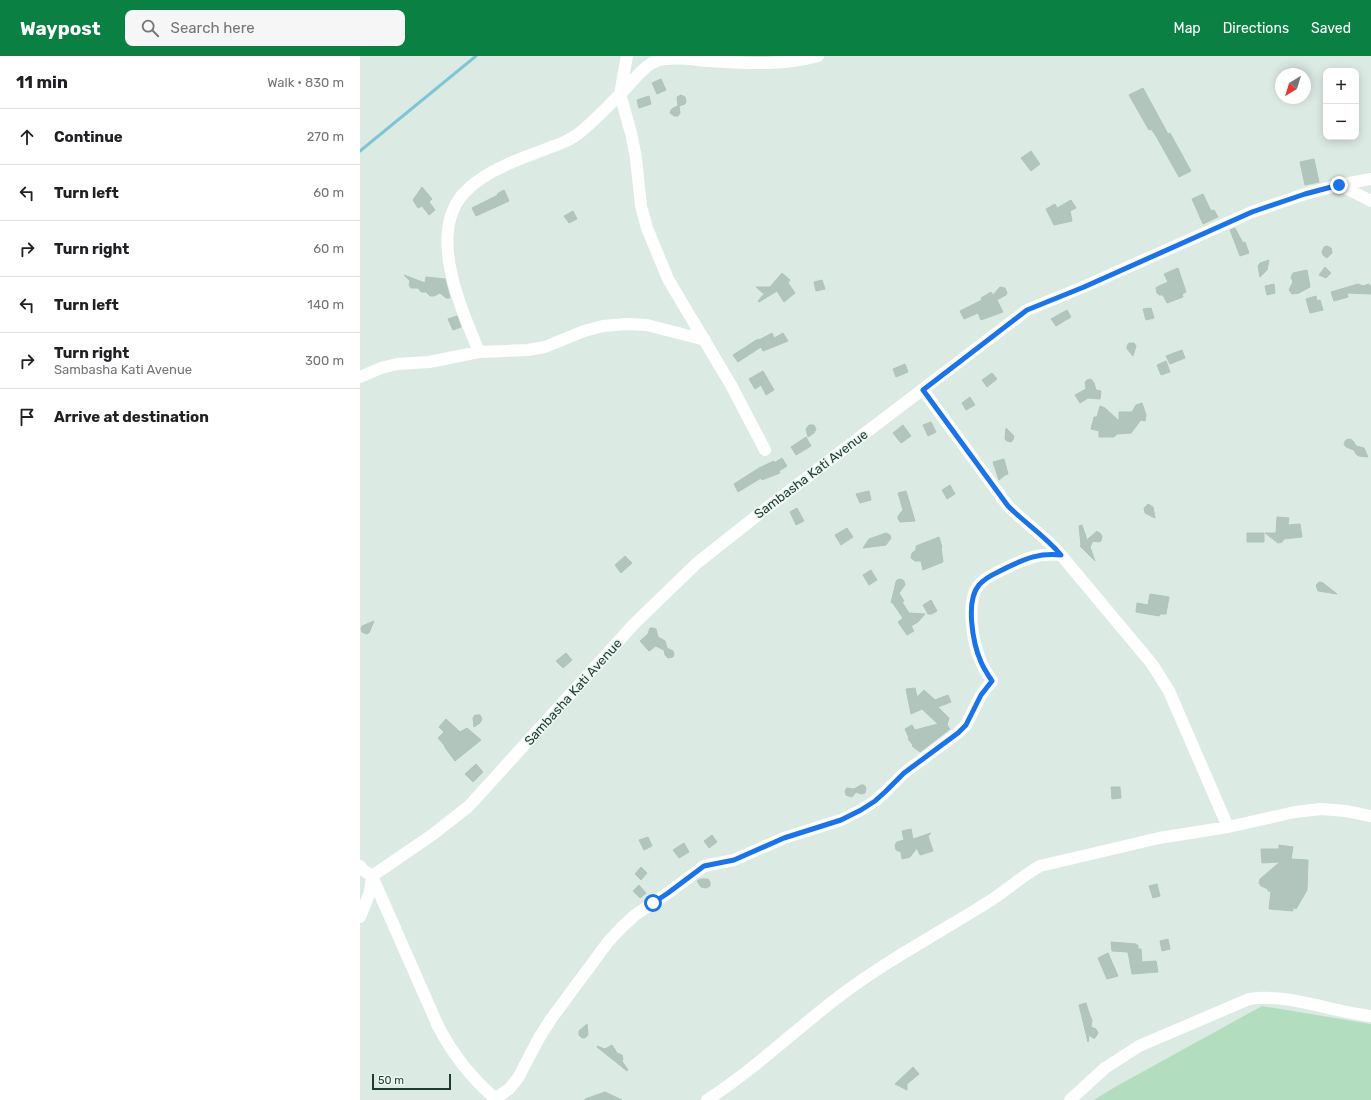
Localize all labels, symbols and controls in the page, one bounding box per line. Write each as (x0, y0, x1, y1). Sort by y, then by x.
search box (125, 10, 405, 46)
text: Waypost (20, 17, 101, 40)
icon: search (139, 17, 161, 39)
text: Search here (171, 19, 255, 37)
text: Map (1174, 20, 1201, 37)
text: Directions (1223, 20, 1289, 37)
text: Saved (1311, 20, 1351, 37)
north arrow (1275, 68, 1311, 104)
map controls (1323, 68, 1359, 140)
button: + (1323, 68, 1359, 104)
text: 11 min (16, 72, 68, 92)
text: Walk · 830 m (267, 75, 344, 90)
button: − (1323, 104, 1359, 140)
icon: ahead (16, 126, 38, 148)
text: Continue (54, 128, 123, 146)
text: 270 m (307, 129, 344, 144)
route end (1330, 176, 1348, 194)
icon: left (16, 182, 38, 204)
text: Turn left (54, 184, 119, 202)
text: 60 m (313, 185, 344, 200)
icon: right (16, 238, 38, 260)
text: Turn right (54, 240, 129, 258)
text: 60 m (313, 241, 344, 256)
icon: left (16, 294, 38, 316)
text: Turn left (54, 296, 119, 314)
text: 140 m (307, 297, 344, 312)
text: Turn right (54, 344, 129, 362)
icon: right (16, 350, 38, 372)
text: 300 m (305, 353, 344, 368)
text: Sambasha Kati Avenue (54, 362, 192, 377)
icon: arrive (16, 406, 38, 428)
text: Arrive at destination (54, 408, 209, 426)
street label: Sambasha Kati Avenue (751, 426, 871, 522)
street label: Sambasha Kati Avenue (521, 636, 625, 748)
route start (644, 894, 662, 912)
scale bar (372, 1072, 451, 1091)
text: 50 m (378, 1074, 404, 1087)

